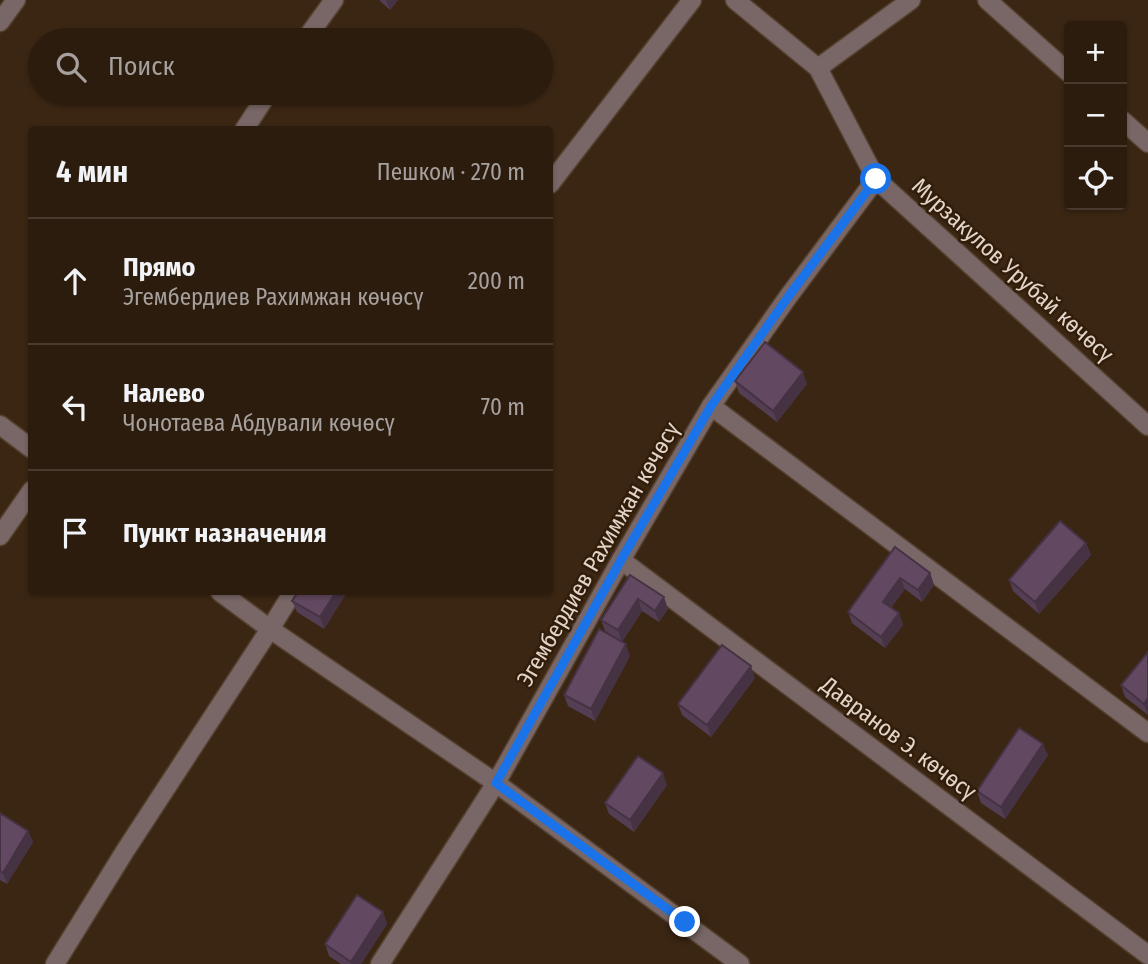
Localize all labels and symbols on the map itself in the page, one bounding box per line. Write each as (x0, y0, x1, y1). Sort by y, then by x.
route start (860, 163, 891, 194)
street label: Мурзакулов Урубай көчөсү (906, 172, 1120, 368)
street label: Эгембердиев Рахимжан көчөсү (511, 416, 686, 691)
street label: Давранов Э. көчөсү (815, 670, 983, 806)
route end (669, 906, 700, 937)

